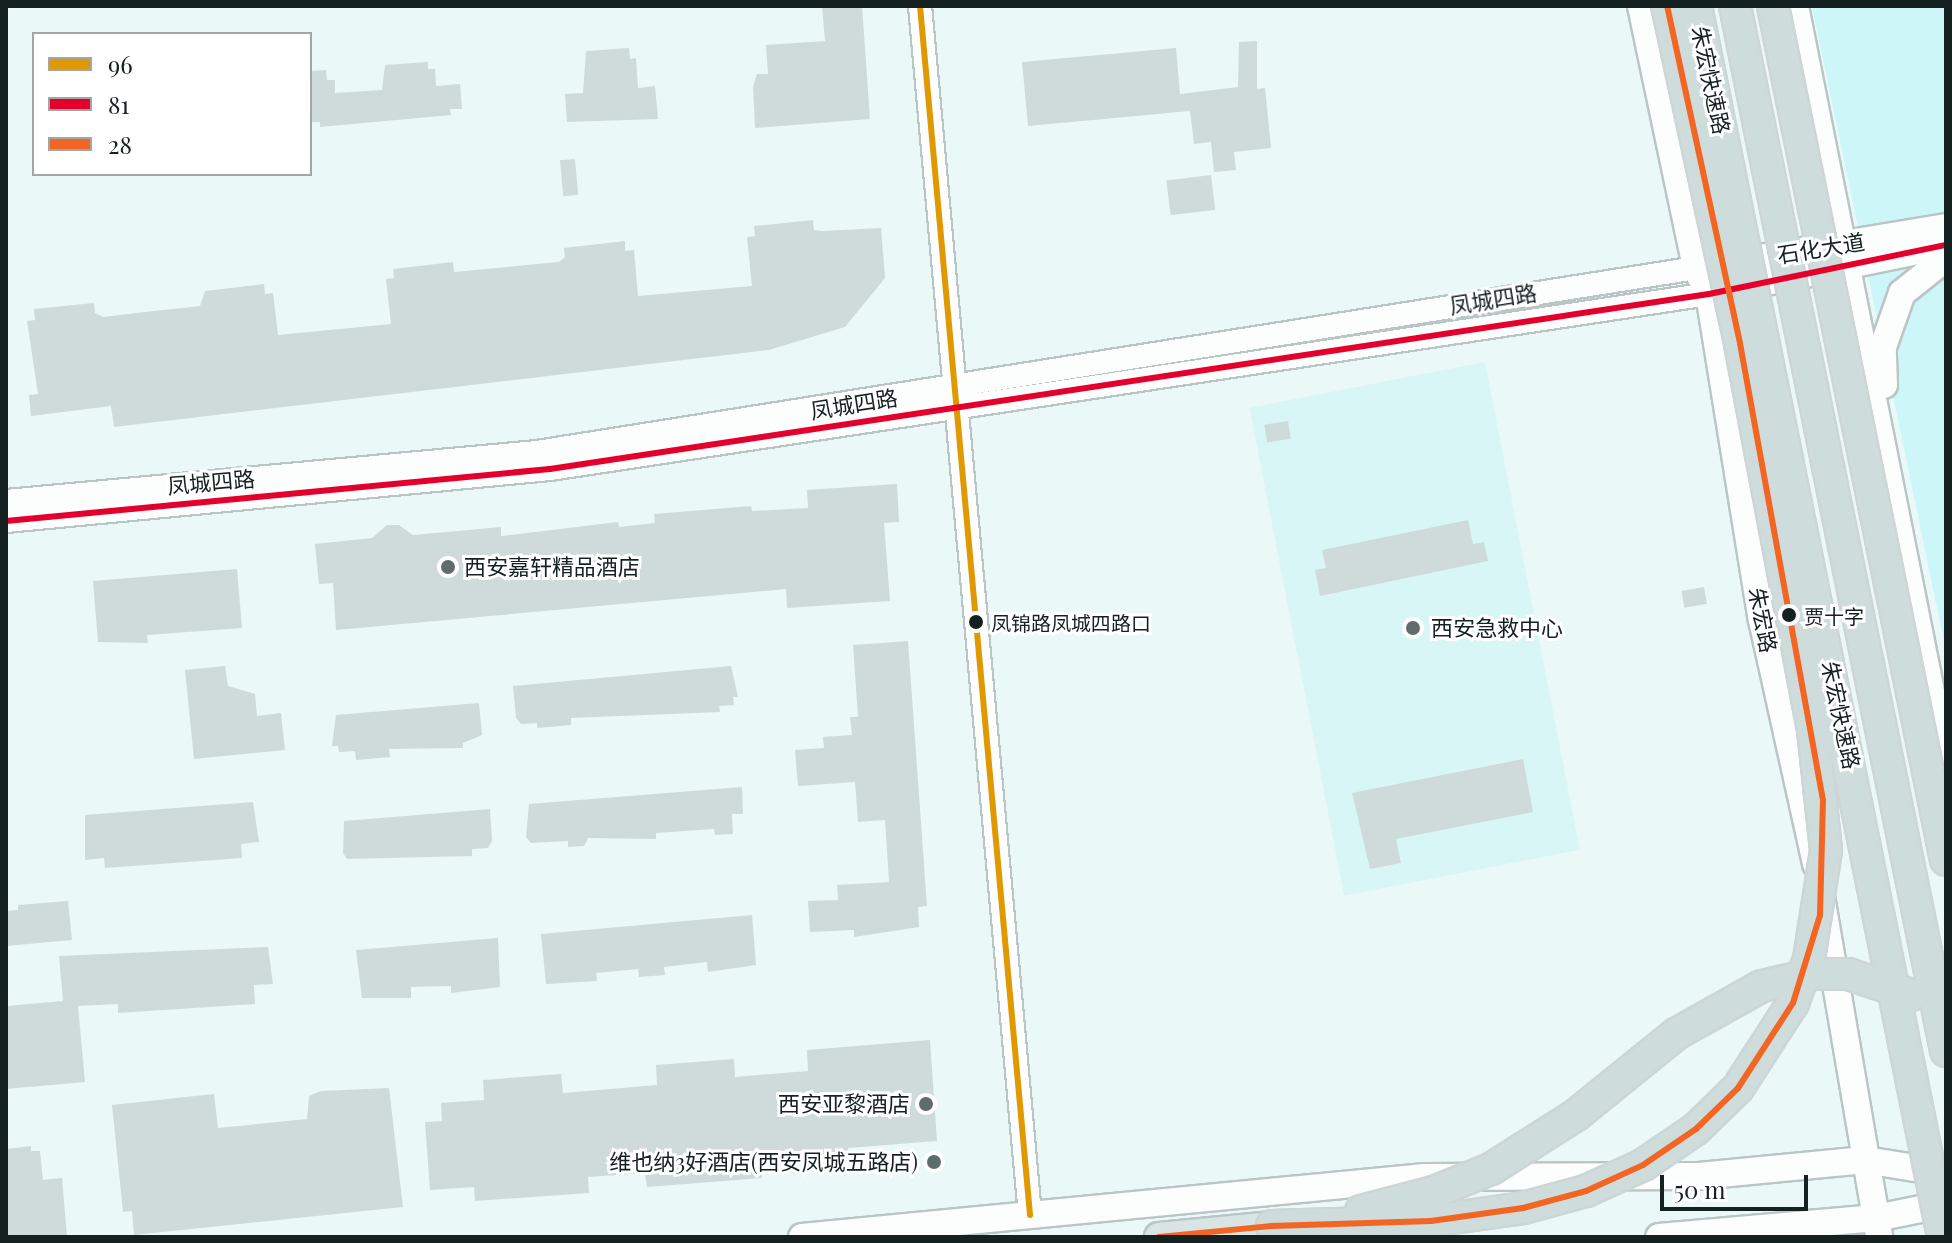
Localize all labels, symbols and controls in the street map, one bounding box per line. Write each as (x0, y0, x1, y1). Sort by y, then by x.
street label: 朱宏快速路 (1687, 23, 1735, 137)
legend (32, 32, 312, 176)
text: 96 (108, 48, 133, 80)
text: 81 (108, 88, 129, 120)
text: 28 (108, 128, 132, 160)
street label: 石化大道 (1775, 228, 1867, 268)
street label: 凤城四路 (1447, 279, 1539, 319)
street label: 凤城四路 (808, 384, 900, 424)
street label: 凤城四路 (166, 465, 256, 499)
place label: 西安嘉轩精品酒店 (464, 554, 640, 580)
marker: 西安嘉轩精品酒店 (439, 558, 457, 576)
street label: 朱宏路 (1744, 585, 1782, 655)
place label: 贾十字 (1804, 603, 1864, 627)
marker: 贾十字 (1781, 607, 1797, 623)
place label: 凤锦路凤城四路口 (991, 610, 1151, 634)
marker: 凤锦路凤城四路口 (968, 614, 984, 630)
place label: 西安急救中心 (1431, 615, 1563, 641)
marker: 西安急救中心 (1402, 617, 1424, 639)
street label: 朱宏快速路 (1817, 658, 1865, 772)
place label: 西安亚黎酒店 (778, 1091, 910, 1117)
marker: 西安亚黎酒店 (917, 1095, 935, 1113)
place label: 维也纳3好酒店(西安凤城五路店) (609, 1149, 918, 1175)
marker: 维也纳3好酒店(西安凤城五路店) (925, 1153, 943, 1171)
scale bar (1664, 1159, 1812, 1209)
text: 50 m (1674, 1173, 1726, 1205)

